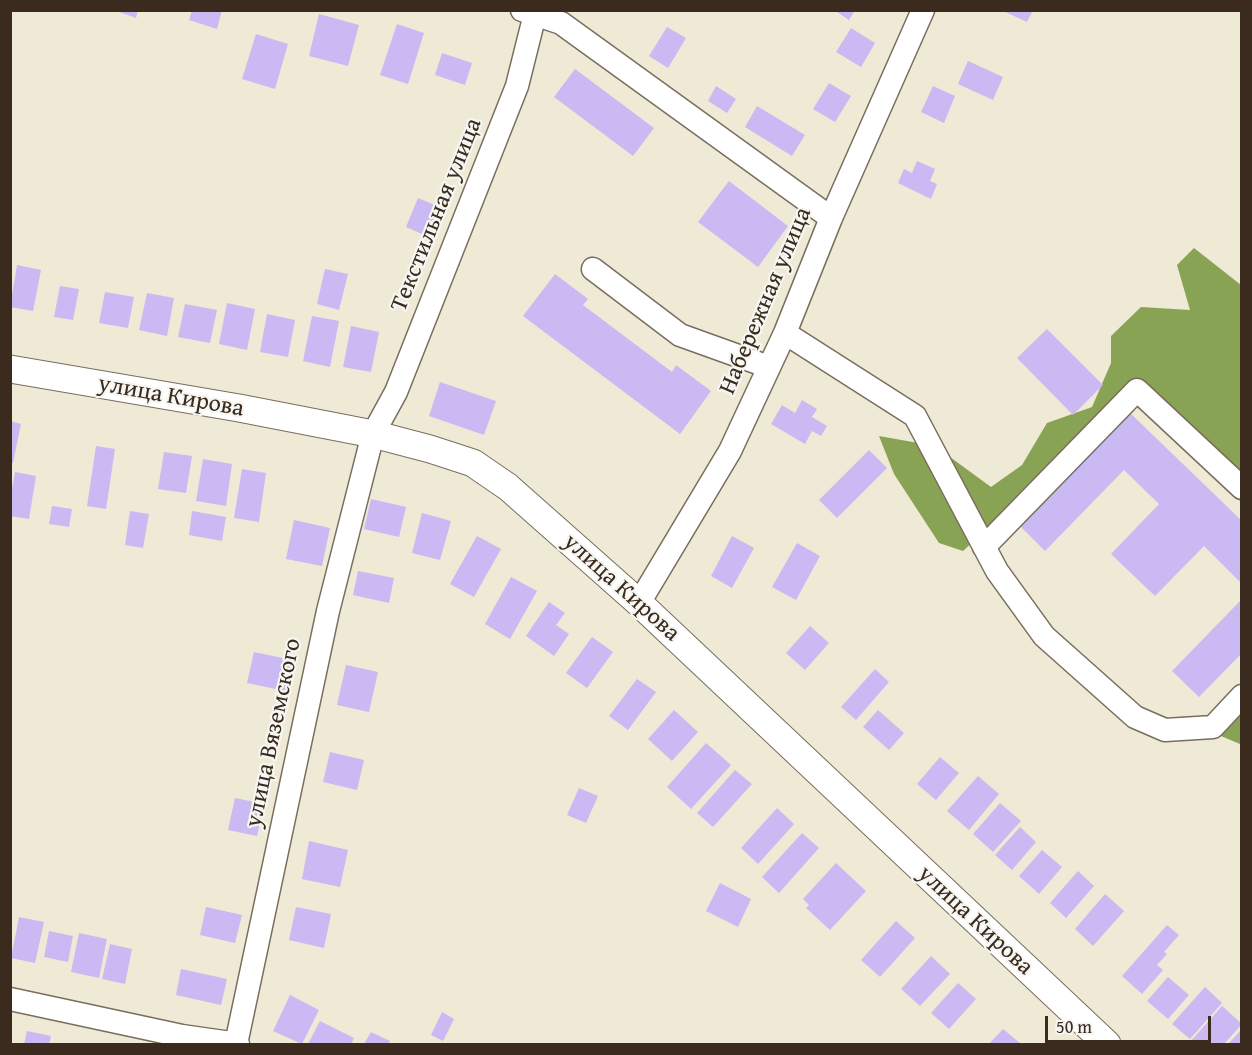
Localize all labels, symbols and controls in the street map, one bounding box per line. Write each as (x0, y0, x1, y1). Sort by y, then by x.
street label: Текстильная улица (385, 114, 489, 316)
street label: Набережная улица (714, 203, 818, 399)
street label: улица Кирова (96, 370, 246, 424)
street label: улица Кирова (557, 528, 685, 648)
street label: улица Вяземского (240, 636, 308, 830)
street label: улица Кирова (911, 860, 1039, 982)
scale bar (1048, 1004, 1214, 1042)
text: 50 m (1056, 1013, 1092, 1040)

